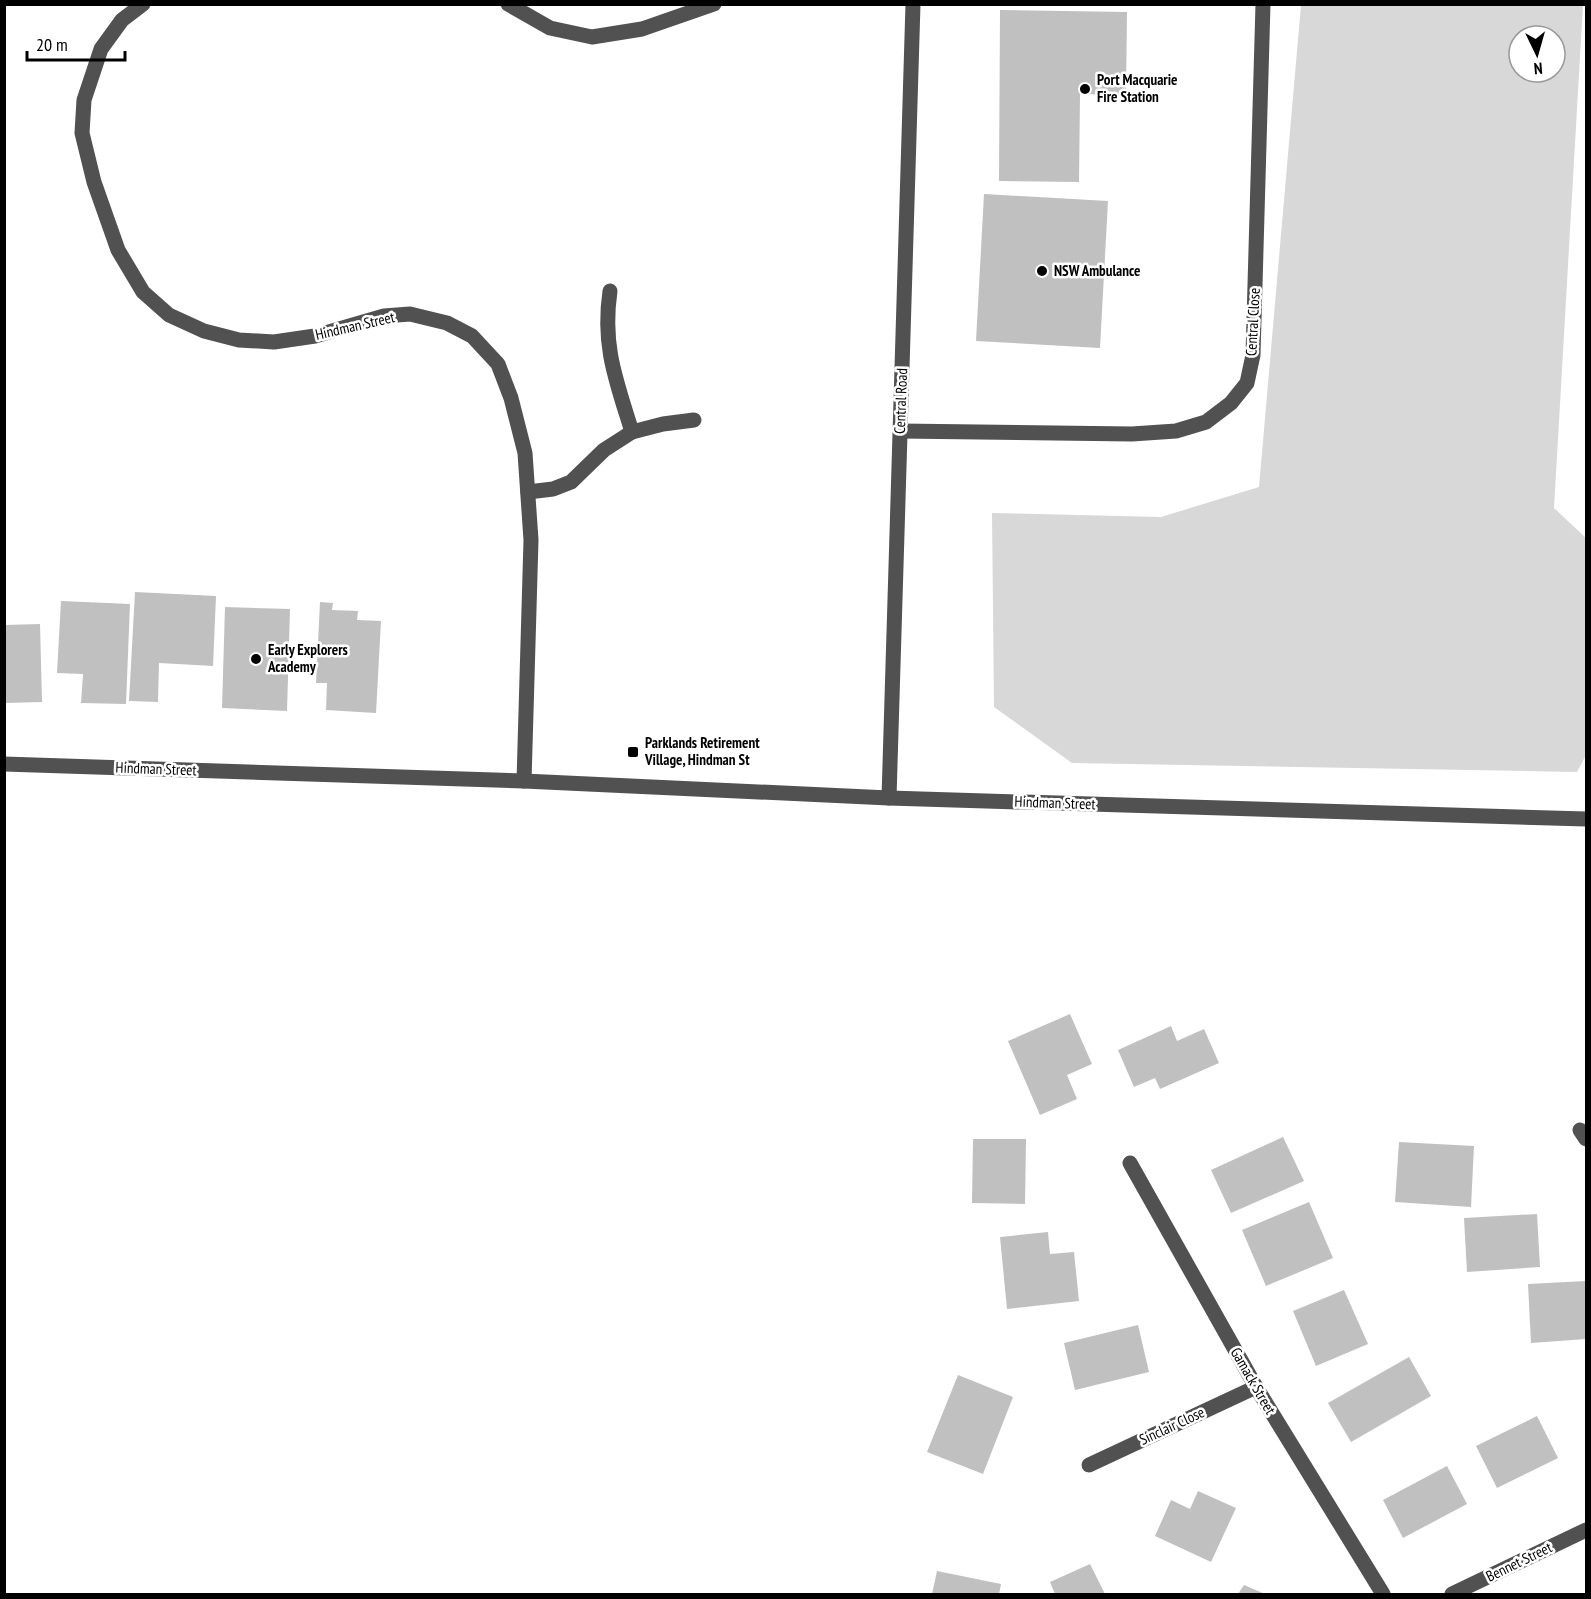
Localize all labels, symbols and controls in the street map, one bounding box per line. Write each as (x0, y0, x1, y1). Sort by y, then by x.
scale bar (27, 24, 124, 62)
north arrow (1507, 24, 1567, 84)
text: 20 m (36, 33, 68, 56)
text: N (1533, 59, 1543, 79)
place label: Port Macquarie Fire Station (1097, 70, 1178, 106)
marker: Port Macquarie Fire Station (1078, 82, 1092, 96)
place label: NSW Ambulance (1054, 261, 1141, 280)
marker: NSW Ambulance (1035, 264, 1049, 278)
street label: Central Close (1241, 287, 1264, 357)
street label: Hindman Street (313, 307, 396, 344)
street label: Central Road (890, 368, 911, 434)
place label: Early Explorers Academy (267, 640, 348, 676)
marker: Early Explorers Academy (249, 652, 263, 666)
place label: Parklands Retirement Village, Hindman St (644, 733, 760, 769)
marker: Parklands Retirement Village, Hindman St (626, 745, 640, 759)
street label: Hindman Street (115, 758, 197, 779)
street label: Hindman Street (1014, 792, 1096, 813)
street label: Gamack Street (1227, 1344, 1280, 1418)
street label: Sinclair Close (1136, 1402, 1207, 1449)
street label: Bennet Street (1483, 1537, 1555, 1586)

